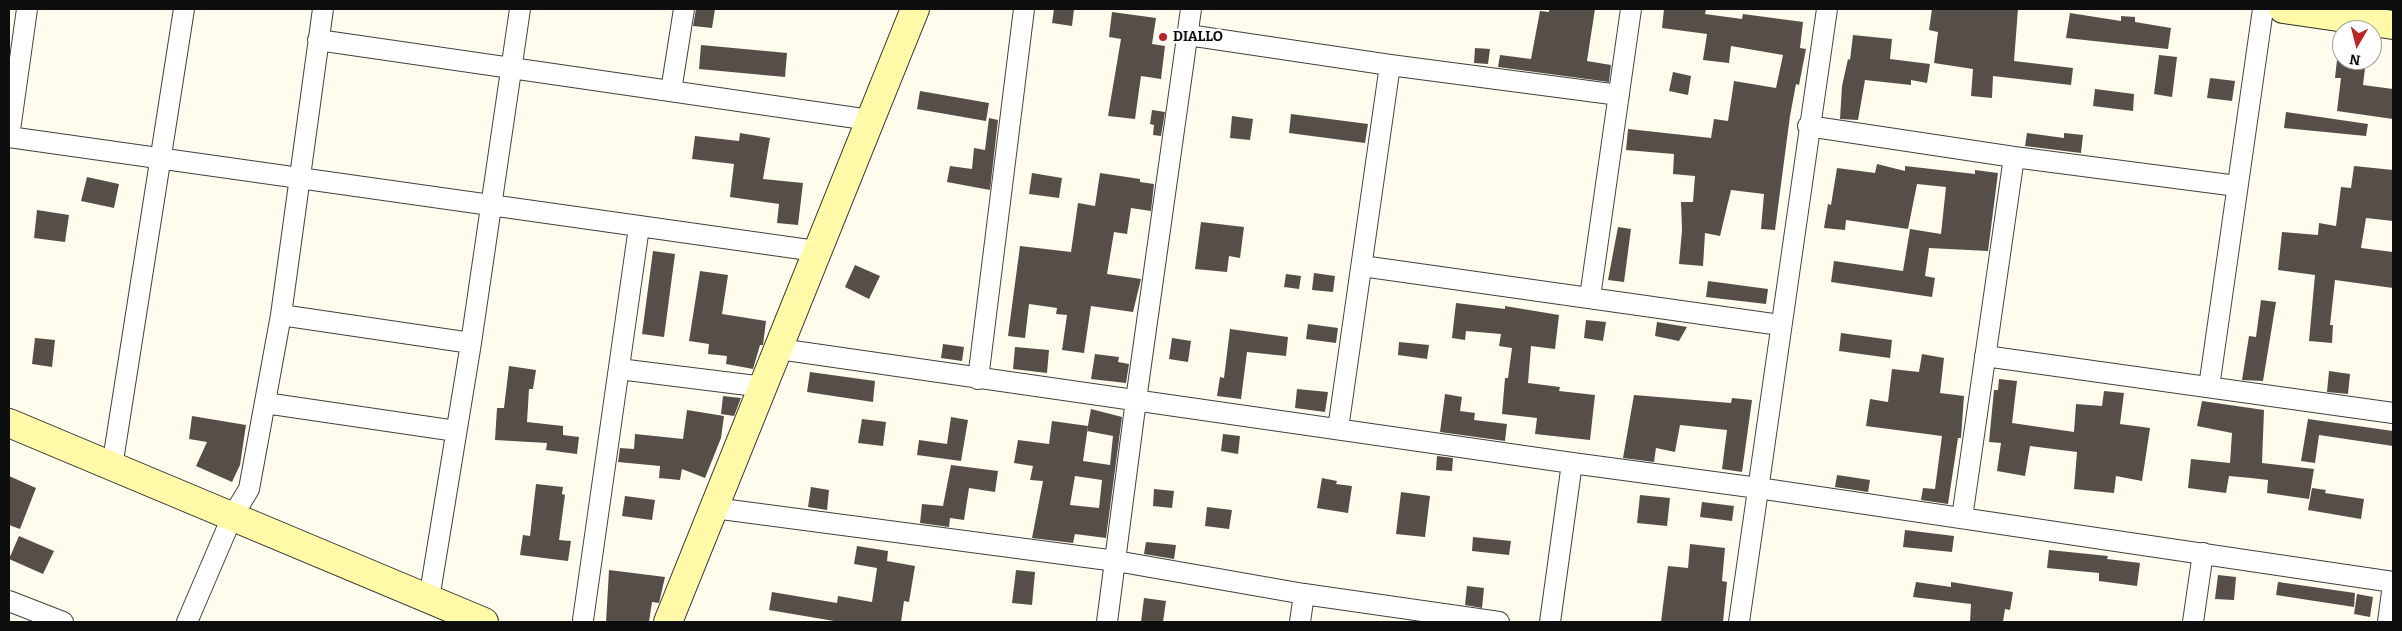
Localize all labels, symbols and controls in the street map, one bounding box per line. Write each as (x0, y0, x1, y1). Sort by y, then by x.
north arrow (2332, 20, 2382, 70)
place label: DIALLO (1173, 29, 1223, 45)
marker: DIALLO (1157, 31, 1169, 43)
text: N (2348, 50, 2362, 69)

